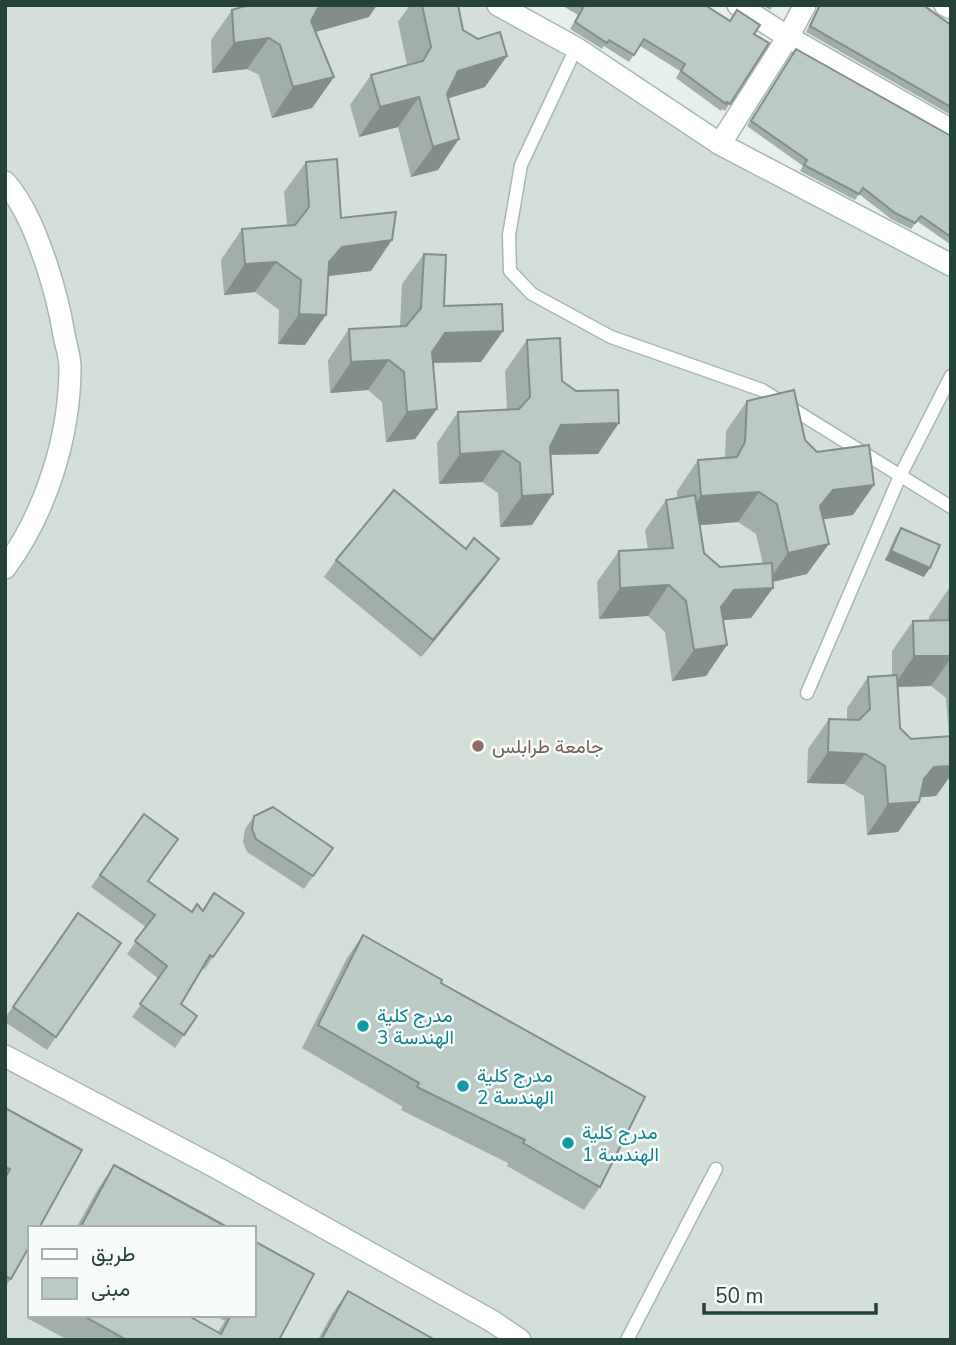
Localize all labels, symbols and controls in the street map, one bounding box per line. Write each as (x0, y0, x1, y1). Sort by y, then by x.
place label: جامعة طرابلس (492, 734, 603, 760)
marker: جامعة طرابلس (470, 738, 486, 754)
place label: مدرج كلية الهندسة 3 (377, 1003, 454, 1051)
marker: مدرج كلية الهندسة 3 (355, 1018, 371, 1034)
place label: مدرج كلية الهندسة 2 (477, 1063, 554, 1111)
marker: مدرج كلية الهندسة 2 (455, 1078, 471, 1094)
place label: مدرج كلية الهندسة 1 (582, 1120, 659, 1168)
marker: مدرج كلية الهندسة 1 (560, 1135, 576, 1151)
legend (28, 1226, 256, 1317)
text: طريق (91, 1240, 136, 1268)
scale bar (704, 1272, 876, 1316)
text: مبنى (91, 1275, 130, 1303)
text: 50 m (715, 1282, 764, 1310)

